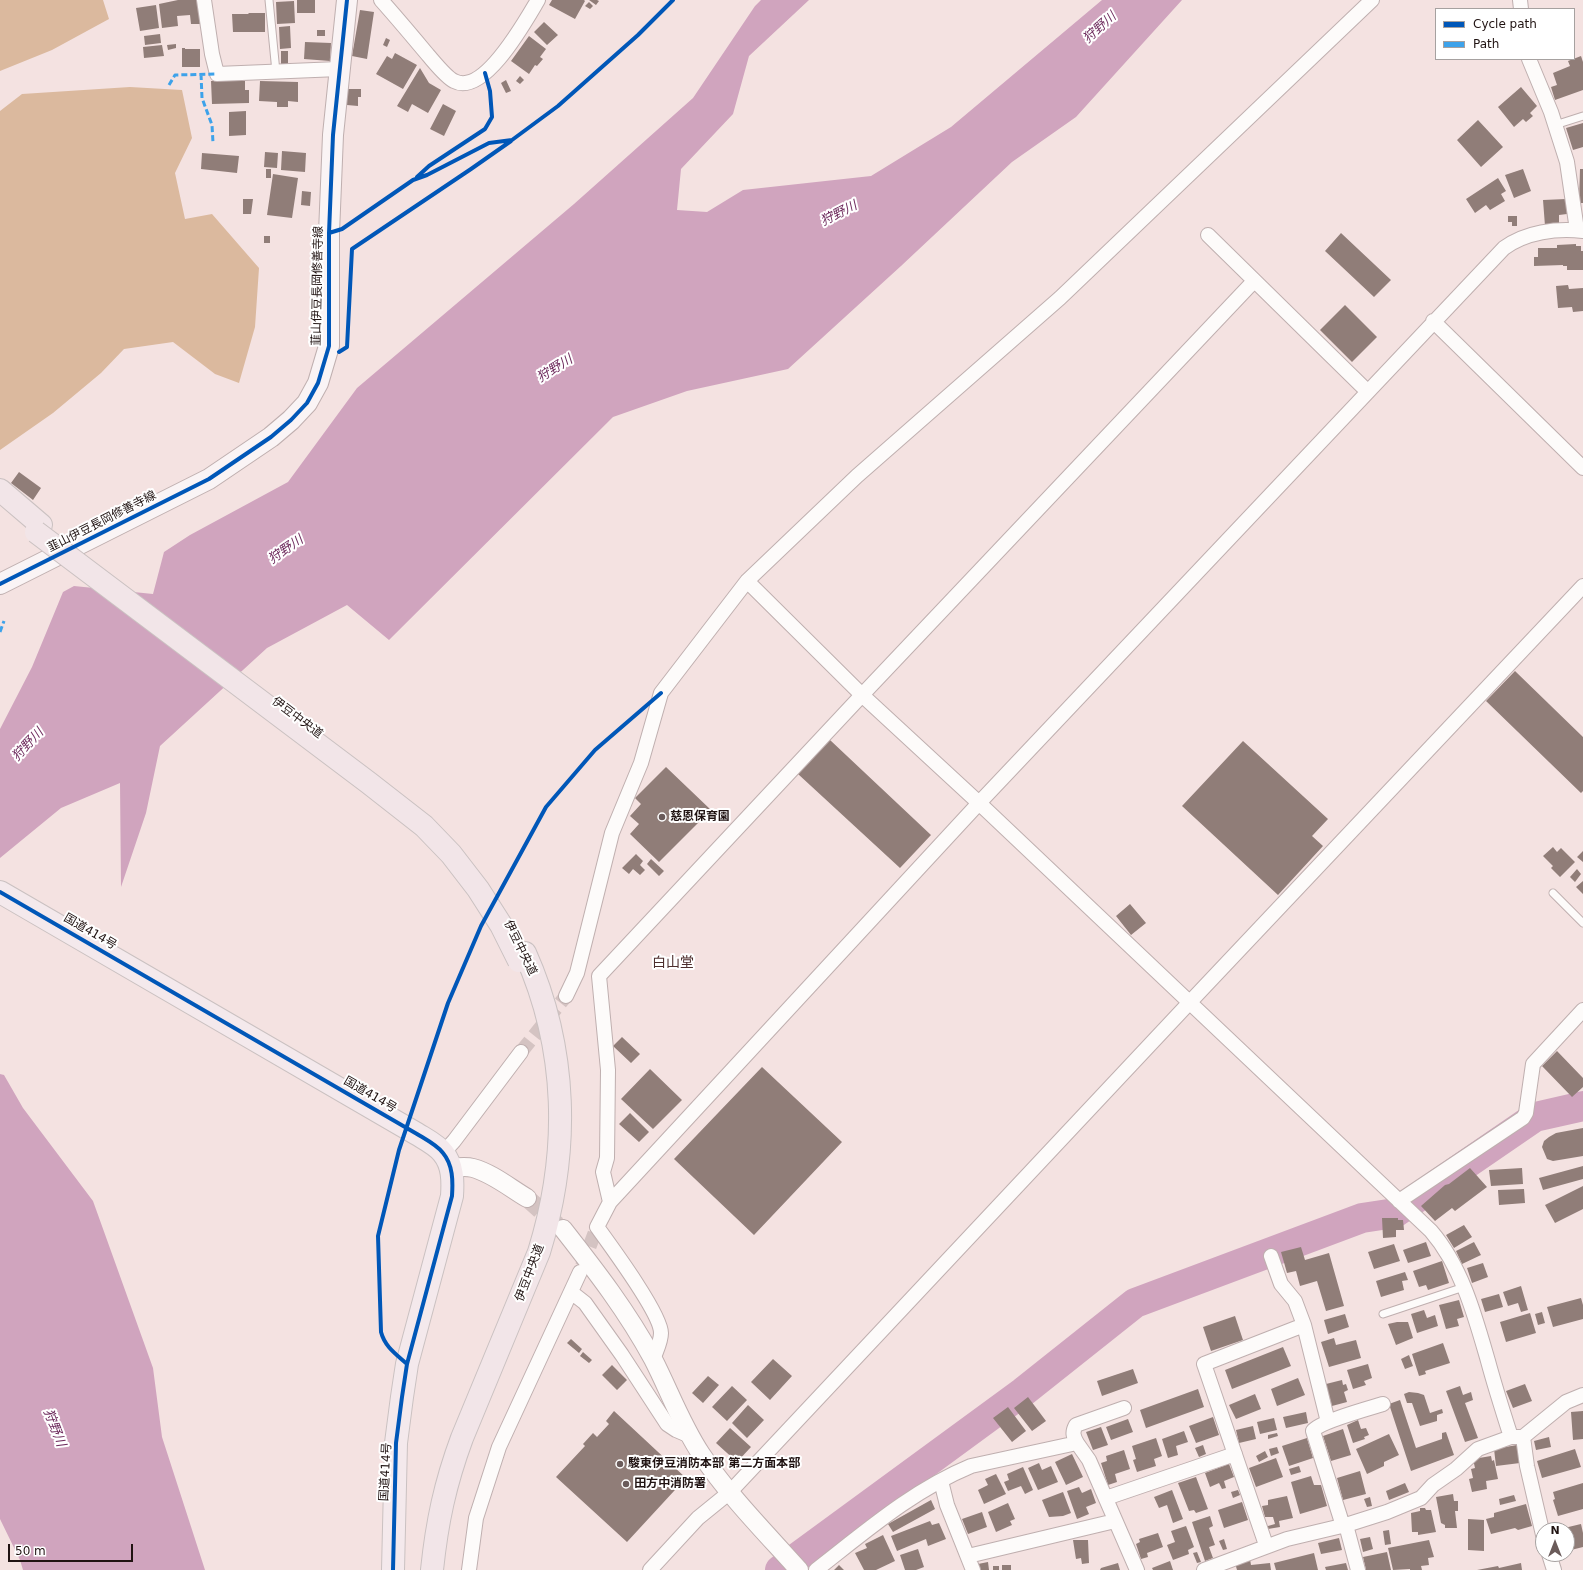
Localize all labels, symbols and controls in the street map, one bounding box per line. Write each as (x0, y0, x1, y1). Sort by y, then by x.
legend (1435, 8, 1575, 60)
water label: 狩野川 (1080, 9, 1120, 47)
text: Cycle path (1473, 17, 1537, 31)
text: Path (1473, 37, 1499, 51)
water label: 狩野川 (818, 198, 860, 230)
street label: 韮山伊豆長岡修善寺線 (310, 226, 326, 346)
water label: 狩野川 (534, 352, 576, 386)
street label: 韮山伊豆長岡修善寺線 (45, 488, 159, 556)
water label: 狩野川 (266, 532, 306, 568)
street label: 伊豆中央道 (269, 694, 325, 742)
water label: 狩野川 (9, 725, 47, 765)
place label: 慈恩保育園 (670, 810, 730, 824)
marker: 慈恩保育園 (657, 812, 667, 822)
street label: 国道414号 (61, 911, 119, 953)
street label: 伊豆中央道 (500, 918, 540, 978)
district label: 白山堂 (652, 955, 694, 971)
street label: 国道414号 (341, 1074, 399, 1116)
street label: 伊豆中央道 (513, 1242, 547, 1304)
water label: 狩野川 (40, 1407, 68, 1449)
street label: 国道414号 (377, 1442, 395, 1502)
place label: 駿東伊豆消防本部 第二方面本部 (628, 1457, 800, 1471)
marker: 駿東伊豆消防本部 第二方面本部 (615, 1459, 625, 1469)
place label: 田方中消防署 (634, 1477, 706, 1491)
marker: 田方中消防署 (621, 1479, 631, 1489)
north arrow (1535, 1522, 1575, 1562)
text: N (1550, 1524, 1560, 1537)
scale bar (10, 1536, 135, 1562)
text: 50 m (15, 1544, 46, 1558)

